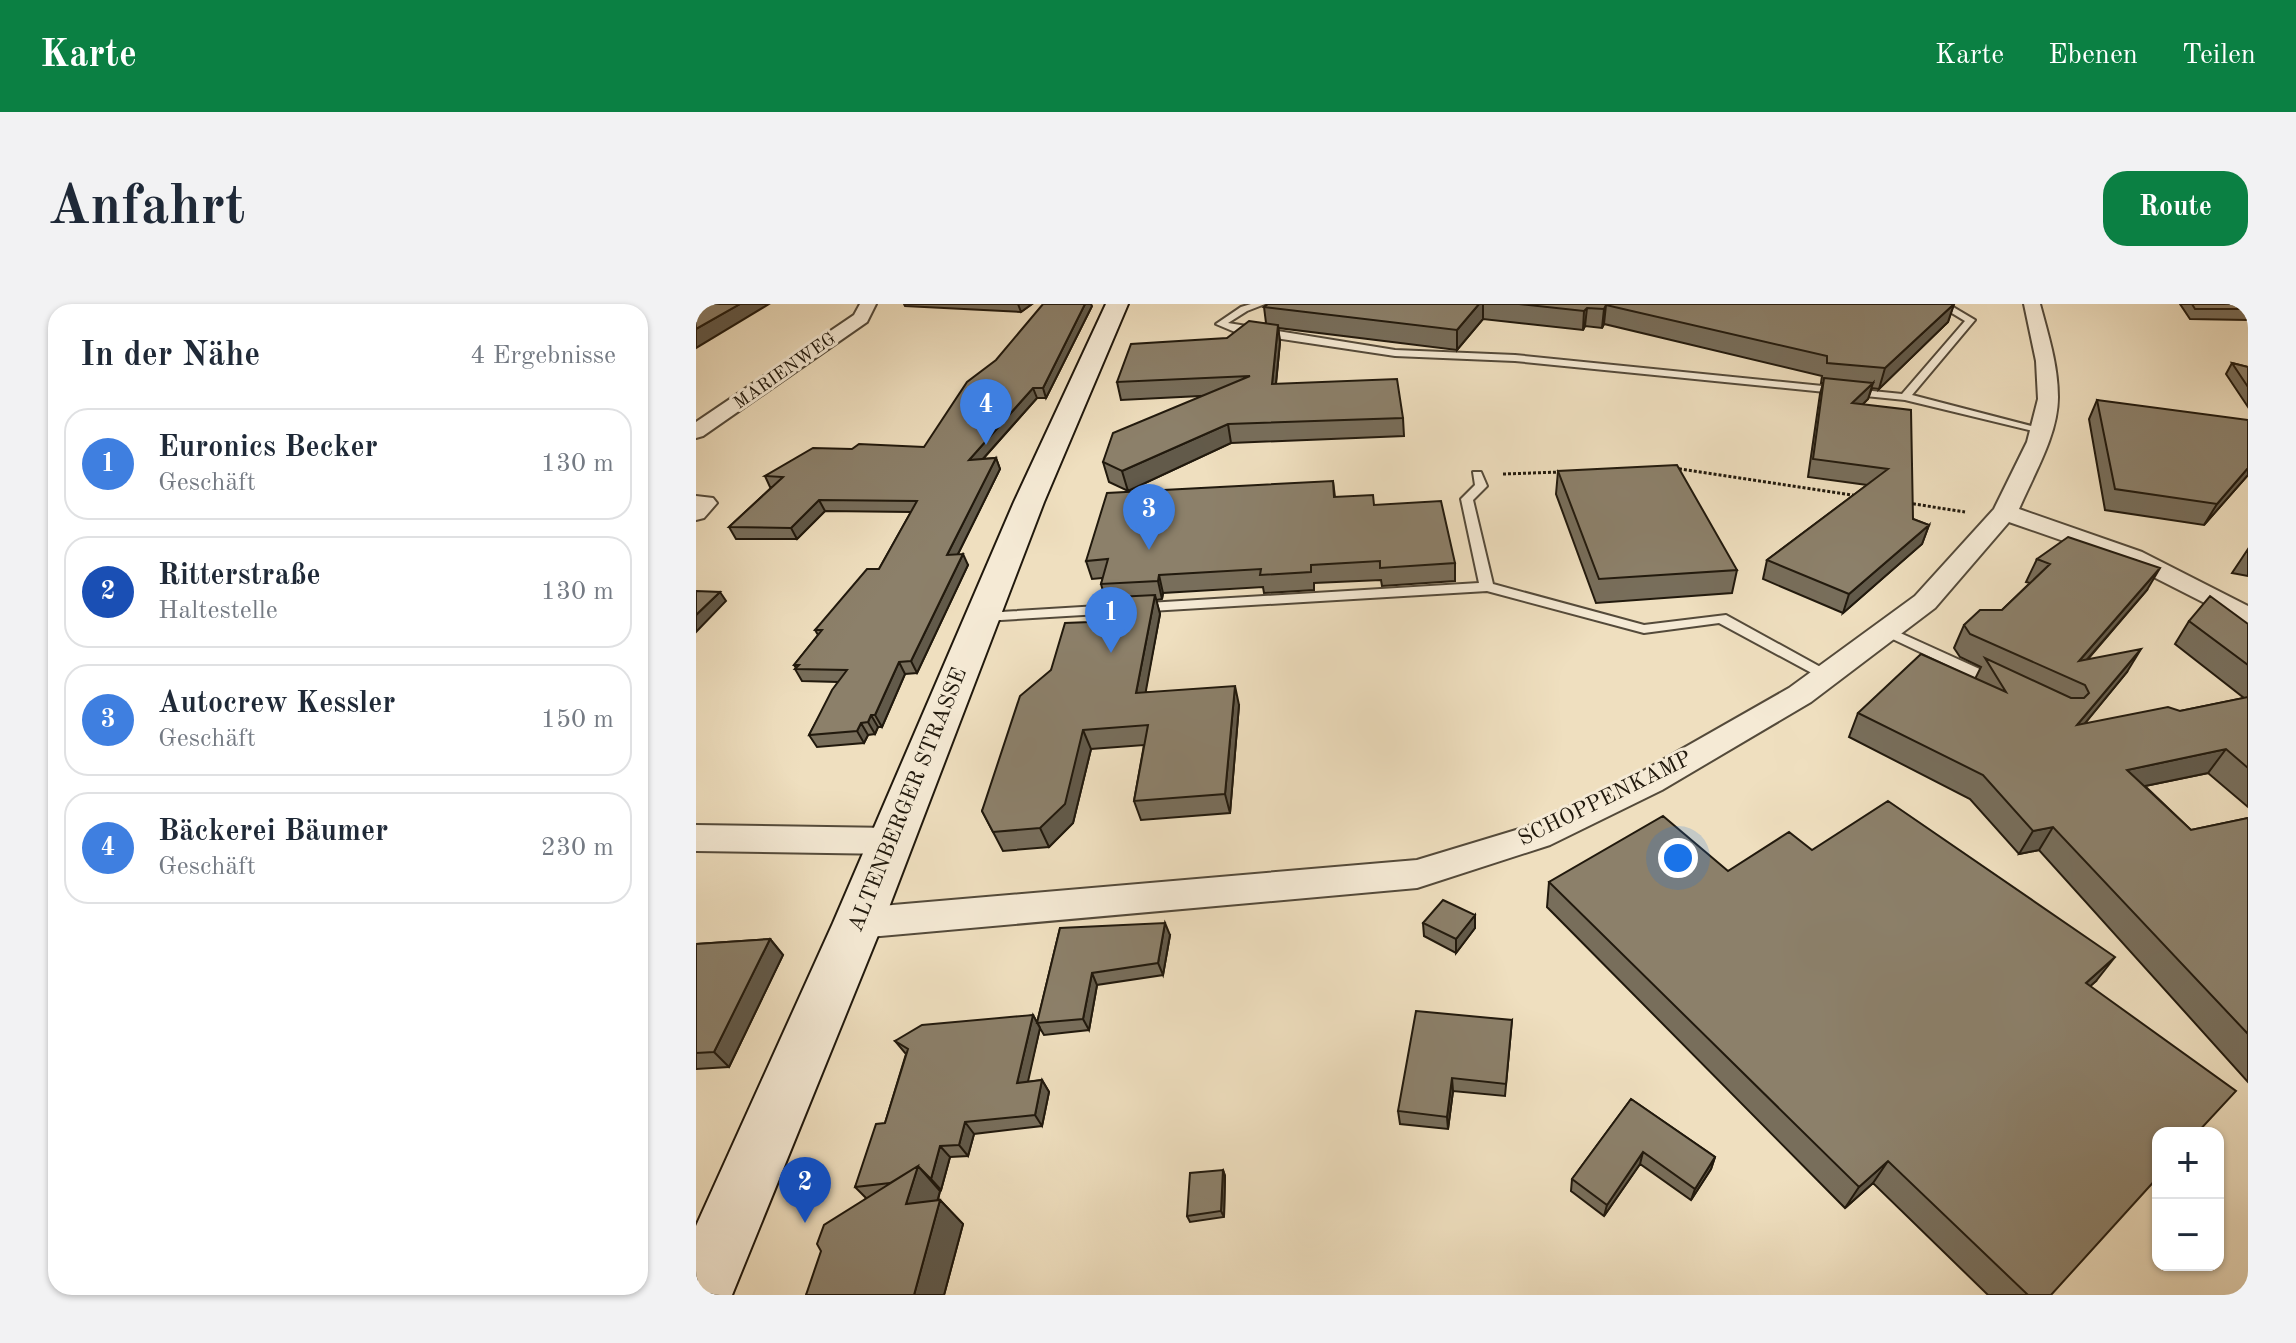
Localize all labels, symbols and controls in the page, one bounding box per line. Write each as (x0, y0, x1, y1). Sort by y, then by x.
text: Karte (40, 37, 137, 75)
text: Karte (1935, 42, 2004, 70)
text: Ebenen (2048, 42, 2138, 70)
text: Teilen (2182, 42, 2256, 70)
button: Route (2103, 171, 2248, 246)
text: Anfahrt (48, 180, 245, 236)
street label: MARIENWEG (731, 329, 839, 413)
text: In der Nähe (80, 339, 260, 373)
text: 4 Ergebnisse (470, 343, 616, 369)
pin: 4 (960, 379, 1012, 445)
text: Euronics Becker (158, 433, 378, 463)
text: 1 (100, 451, 116, 477)
text: 130 m (541, 451, 614, 477)
text: Geschäft (158, 470, 256, 496)
pin: 3 (1123, 484, 1175, 550)
text: Ritterstraße (158, 561, 321, 591)
text: 2 (100, 579, 116, 605)
text: 130 m (541, 579, 614, 605)
pin: 1 (1085, 587, 1137, 653)
text: Haltestelle (158, 598, 278, 624)
street label: ALTENBERGER STRASSE (845, 665, 971, 935)
text: Autocrew Kessler (158, 689, 396, 719)
text: 3 (100, 707, 116, 733)
text: 150 m (541, 707, 614, 733)
text: Geschäft (158, 726, 256, 752)
street label: SCHOPPENKAMP (1515, 747, 1695, 851)
text: Bäckerei Bäumer (158, 817, 388, 847)
text: 4 (100, 835, 116, 861)
text: 230 m (541, 835, 614, 861)
your location (1658, 838, 1698, 878)
text: Geschäft (158, 854, 256, 880)
map controls (2152, 1127, 2224, 1271)
button: + (2152, 1127, 2224, 1199)
pin: 2 (779, 1157, 831, 1223)
button: − (2152, 1199, 2224, 1271)

